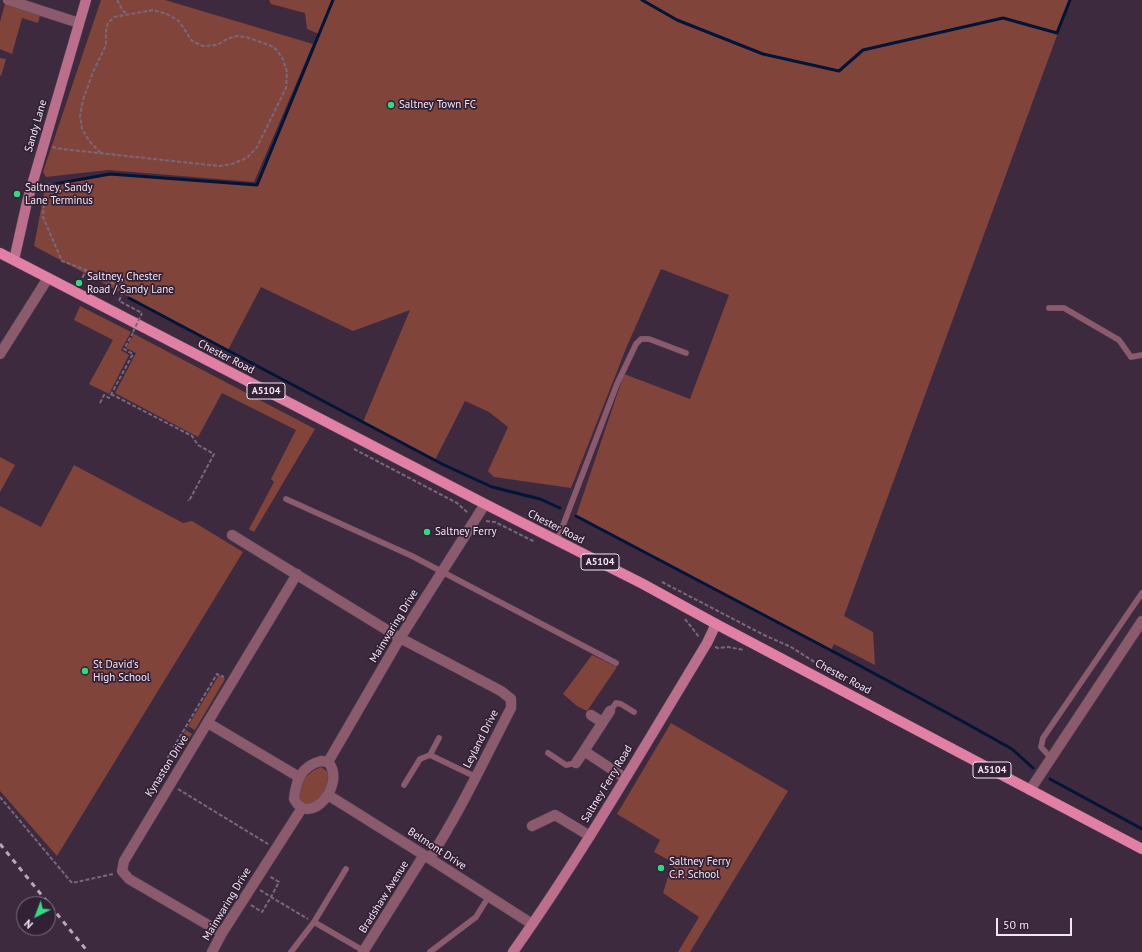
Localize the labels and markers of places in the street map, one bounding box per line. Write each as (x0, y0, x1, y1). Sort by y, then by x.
place label: Saltney Town FC (399, 98, 476, 112)
marker: Saltney Town FC (386, 100, 396, 110)
place label: Saltney, Sandy Lane Terminus (25, 181, 93, 207)
marker: Saltney, Sandy Lane Terminus (12, 189, 22, 199)
place label: Saltney, Chester Road / Sandy Lane (87, 270, 174, 296)
marker: Saltney, Chester Road / Sandy Lane (74, 278, 84, 288)
place label: Saltney Ferry (435, 525, 497, 539)
marker: Saltney Ferry (422, 527, 432, 537)
place label: St David's High School (93, 658, 150, 684)
marker: St David's High School (80, 666, 90, 676)
place label: Saltney Ferry C.P. School (669, 855, 731, 881)
marker: Saltney Ferry C.P. School (656, 863, 666, 873)

